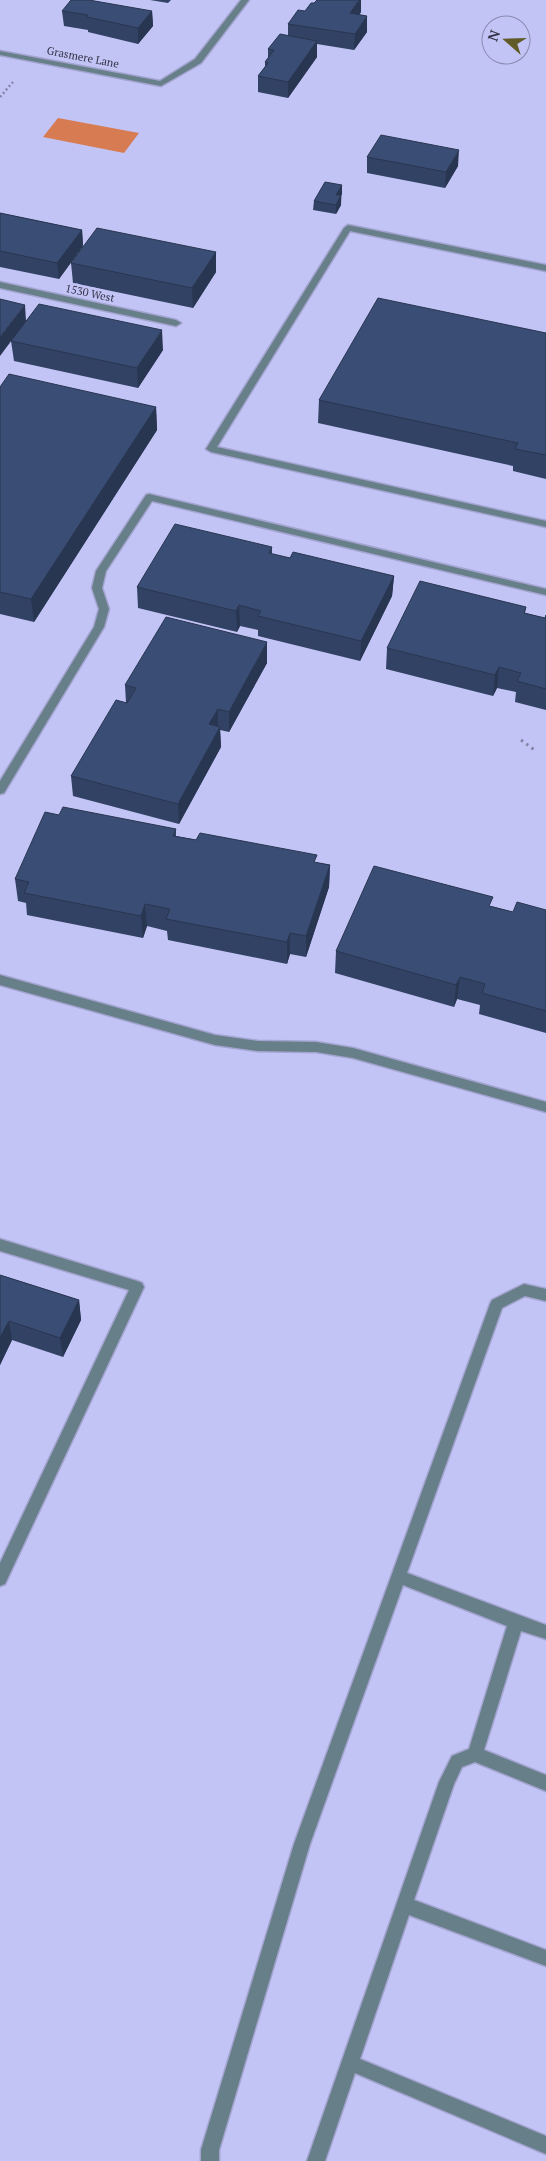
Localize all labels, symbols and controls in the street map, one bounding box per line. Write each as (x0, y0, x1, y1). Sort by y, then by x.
north arrow (481, 15, 531, 65)
text: N (483, 27, 504, 44)
street label: Grasmere Lane (46, 43, 121, 71)
street label: 1530 West (64, 281, 116, 305)

